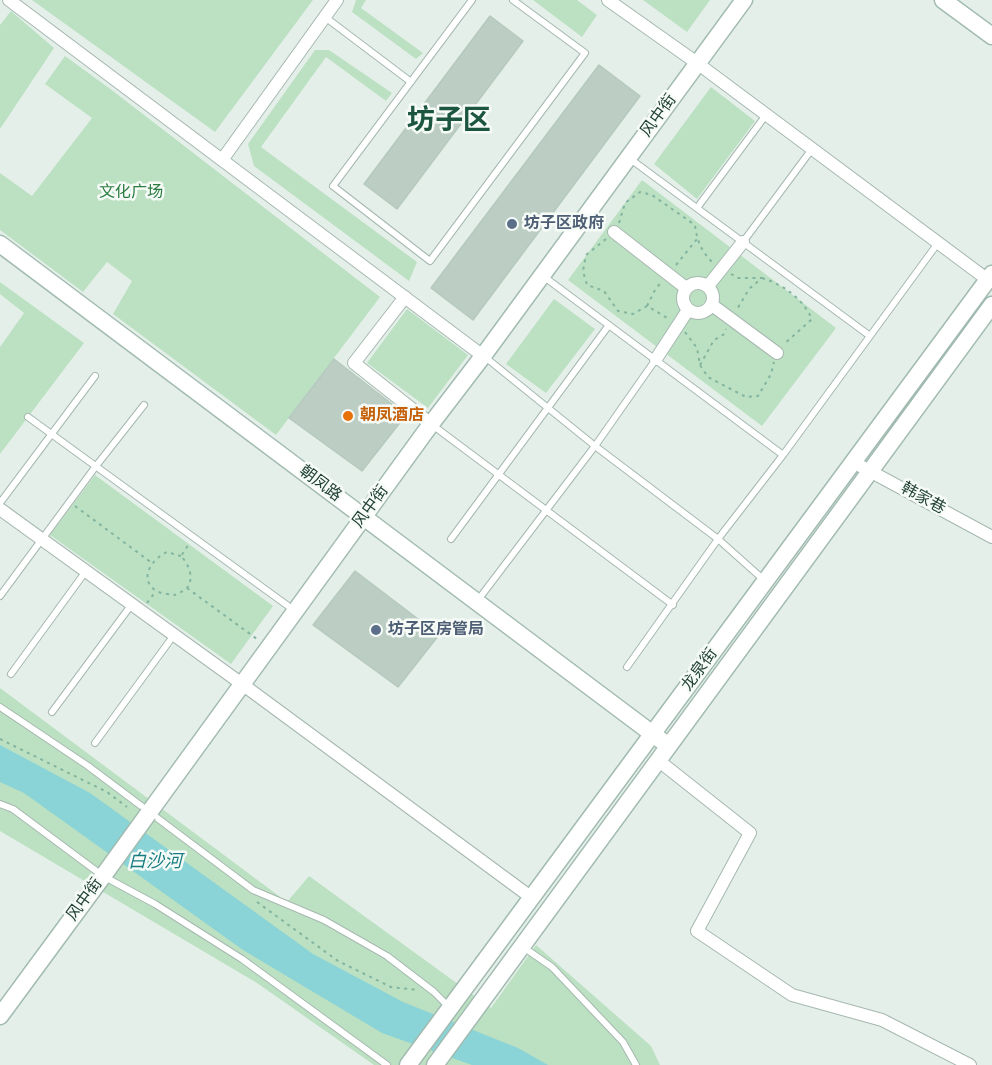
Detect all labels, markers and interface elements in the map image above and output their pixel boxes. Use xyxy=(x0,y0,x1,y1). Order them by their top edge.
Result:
street label: 风中街 xyxy=(637,91,681,141)
district label: 坊子区 xyxy=(407,105,491,139)
park label: 文化广场 xyxy=(99,183,163,203)
place label: 坊子区政府 xyxy=(524,214,604,234)
marker: 坊子区政府 xyxy=(505,217,519,231)
place label: 朝凤酒店 xyxy=(360,406,424,426)
marker: 朝凤酒店 xyxy=(341,409,355,423)
street label: 朝凤路 xyxy=(295,462,345,506)
street label: 韩家巷 xyxy=(897,479,949,519)
street label: 风中街 xyxy=(349,482,393,532)
place label: 坊子区房管局 xyxy=(388,620,484,640)
marker: 坊子区房管局 xyxy=(369,623,383,637)
street label: 龙泉街 xyxy=(678,645,722,695)
water label: 白沙河 xyxy=(128,852,182,874)
street label: 风中街 xyxy=(63,875,107,925)

